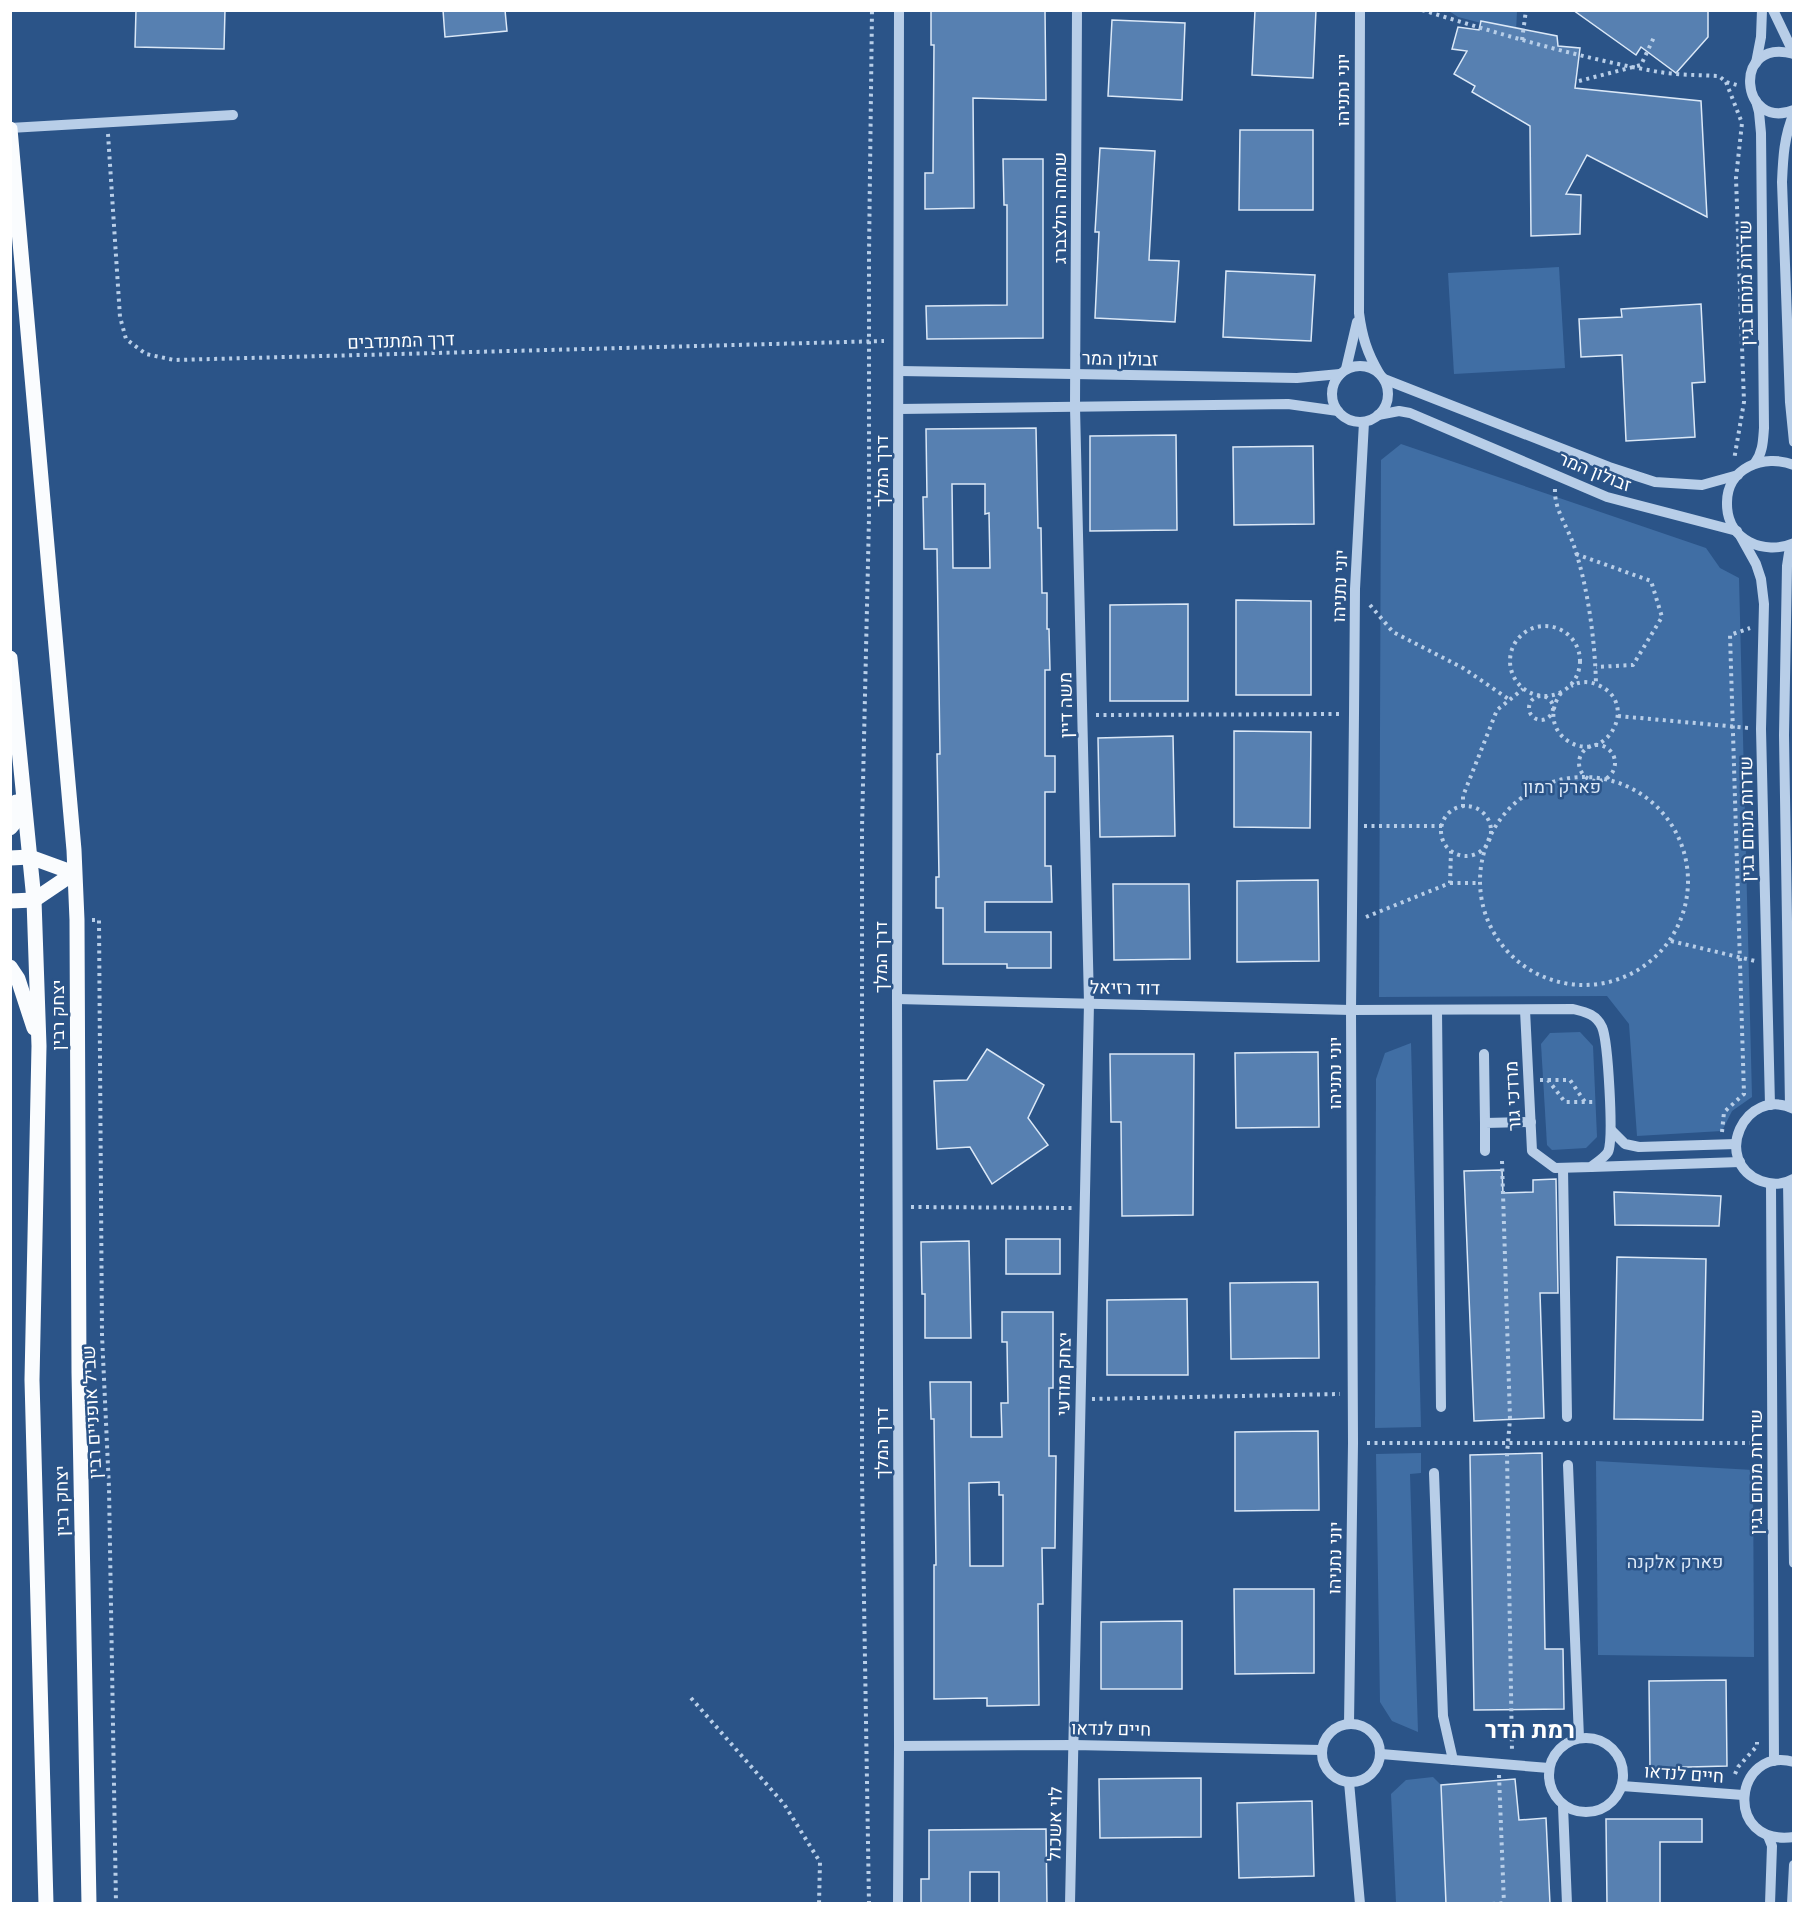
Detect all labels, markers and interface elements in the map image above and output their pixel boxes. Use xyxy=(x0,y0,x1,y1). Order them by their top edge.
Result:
street label: יוני נתניהו xyxy=(1331,54,1355,126)
street label: שמחה הולצברג xyxy=(1048,152,1072,264)
street label: שדרות מנחם בגין xyxy=(1733,220,1759,346)
street label: דרך המתנדבים xyxy=(347,327,455,355)
street label: זבולון המר xyxy=(1082,346,1158,372)
street label: דרך המלך xyxy=(870,435,894,507)
street label: זבולון המר xyxy=(1555,447,1635,497)
street label: יוני נתניהו xyxy=(1327,549,1353,623)
street label: משה דיין xyxy=(1053,672,1079,738)
street label: שדרות מנחם בגין xyxy=(1734,756,1760,882)
park label: פארק רמון xyxy=(1523,775,1601,799)
street label: דרך המלך xyxy=(869,921,893,993)
street label: דוד רזיאל xyxy=(1090,975,1160,1001)
street label: יצחק רבין xyxy=(46,980,70,1050)
street label: יוני נתניהו xyxy=(1323,1037,1347,1109)
street label: מרדכי גור xyxy=(1499,1060,1527,1132)
street label: יצחק מודעי xyxy=(1051,1332,1077,1416)
street label: שביל אופניים רבין xyxy=(77,1345,107,1479)
street label: דרך המלך xyxy=(870,1407,894,1479)
street label: שדרות מנחם בגין xyxy=(1744,1409,1768,1535)
street label: יצחק רבין xyxy=(49,1465,75,1537)
street label: יוני נתניהו xyxy=(1322,1521,1348,1595)
park label: פארק אלקנה xyxy=(1627,1550,1723,1574)
district label: רמת הדר xyxy=(1485,1714,1575,1746)
street label: חיים לנדאו xyxy=(1071,1716,1151,1742)
street label: חיים לנדאו xyxy=(1643,1759,1725,1789)
street label: לוי אשכול xyxy=(1042,1786,1068,1862)

